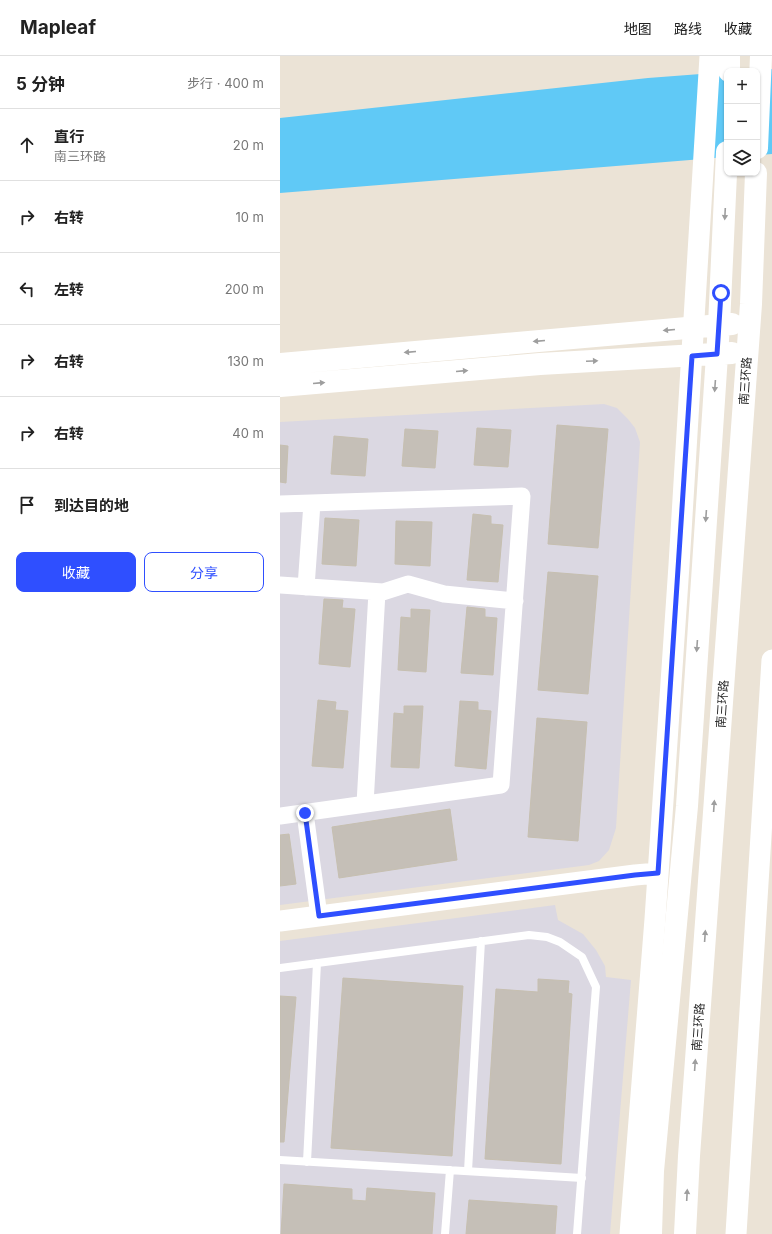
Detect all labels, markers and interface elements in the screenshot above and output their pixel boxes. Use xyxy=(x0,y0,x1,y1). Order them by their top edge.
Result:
text: Mapleaf xyxy=(20,16,96,39)
text: 地图 xyxy=(624,20,652,37)
text: 路线 xyxy=(674,20,702,37)
text: 收藏 xyxy=(724,20,752,37)
map controls xyxy=(724,68,760,176)
button: + xyxy=(724,68,760,104)
text: 5 分钟 xyxy=(16,74,65,94)
text: 步行 · 400 m xyxy=(187,75,264,91)
button: − xyxy=(724,104,760,140)
text: 直行 xyxy=(54,127,84,146)
icon: ahead xyxy=(16,134,38,156)
text: 20 m xyxy=(233,137,264,153)
button: layers xyxy=(724,140,760,176)
text: 南三环路 xyxy=(54,148,106,164)
icon: right xyxy=(16,206,38,228)
text: 右转 xyxy=(54,208,84,227)
one-way arrow xyxy=(721,208,728,220)
text: 10 m xyxy=(235,209,264,225)
icon: left xyxy=(16,278,38,300)
text: 左转 xyxy=(54,280,84,299)
text: 200 m xyxy=(225,281,264,297)
route start xyxy=(712,284,730,302)
one-way arrow xyxy=(663,326,675,333)
one-way arrow xyxy=(533,338,545,344)
one-way arrow xyxy=(404,349,416,356)
icon: right xyxy=(16,350,38,372)
text: 右转 xyxy=(54,352,84,371)
text: 130 m xyxy=(227,353,264,369)
street label: 南三环路 xyxy=(736,357,754,405)
one-way arrow xyxy=(586,358,598,365)
one-way arrow xyxy=(456,367,468,374)
one-way arrow xyxy=(313,379,325,386)
one-way arrow xyxy=(711,380,718,392)
icon: right xyxy=(16,422,38,444)
text: 右转 xyxy=(54,424,84,443)
text: 40 m xyxy=(232,425,264,441)
icon: arrive xyxy=(16,494,38,516)
text: 到达目的地 xyxy=(54,496,129,515)
one-way arrow xyxy=(703,510,710,522)
button: 收藏 xyxy=(16,552,136,592)
button: 分享 xyxy=(144,552,264,592)
one-way arrow xyxy=(694,640,701,652)
street label: 南三环路 xyxy=(713,680,731,728)
one-way arrow xyxy=(711,800,718,812)
route end xyxy=(296,804,314,822)
one-way arrow xyxy=(701,930,708,942)
street label: 南三环路 xyxy=(689,1003,707,1051)
one-way arrow xyxy=(692,1059,699,1071)
one-way arrow xyxy=(684,1188,690,1201)

